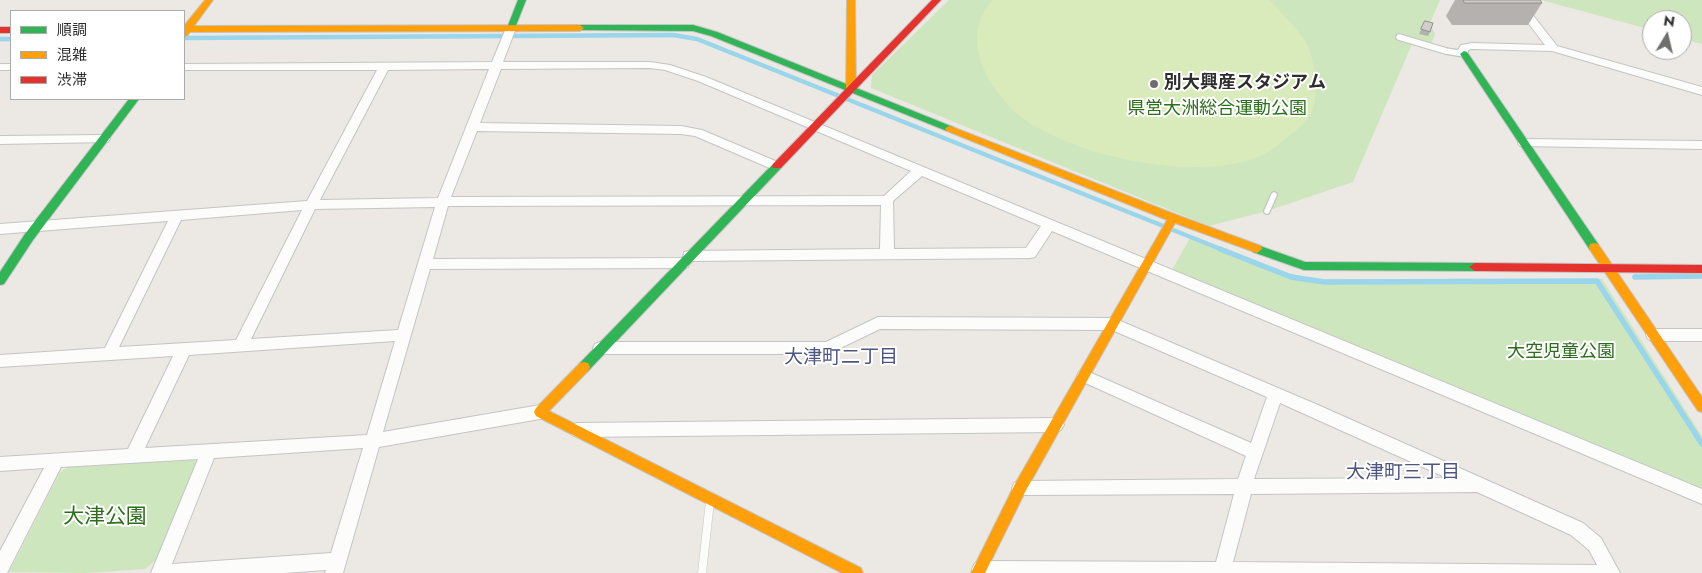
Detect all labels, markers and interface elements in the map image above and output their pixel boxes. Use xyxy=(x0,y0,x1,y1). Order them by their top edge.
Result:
legend xyxy=(10,10,185,100)
north arrow xyxy=(1642,10,1692,60)
text: N xyxy=(1662,10,1676,32)
text: 順調 xyxy=(57,19,87,41)
text: 混雑 xyxy=(57,44,87,66)
text: 渋滞 xyxy=(57,69,87,91)
place label: 別大興産スタジアム xyxy=(1164,73,1326,95)
marker: 別大興産スタジアム xyxy=(1148,78,1160,90)
park label: 県営大洲総合運動公園 xyxy=(1127,99,1307,121)
park label: 大空児童公園 xyxy=(1507,342,1615,364)
district label: 大津町二丁目 xyxy=(784,347,898,369)
district label: 大津町三丁目 xyxy=(1346,462,1460,484)
park label: 大津公園 xyxy=(63,505,147,531)

